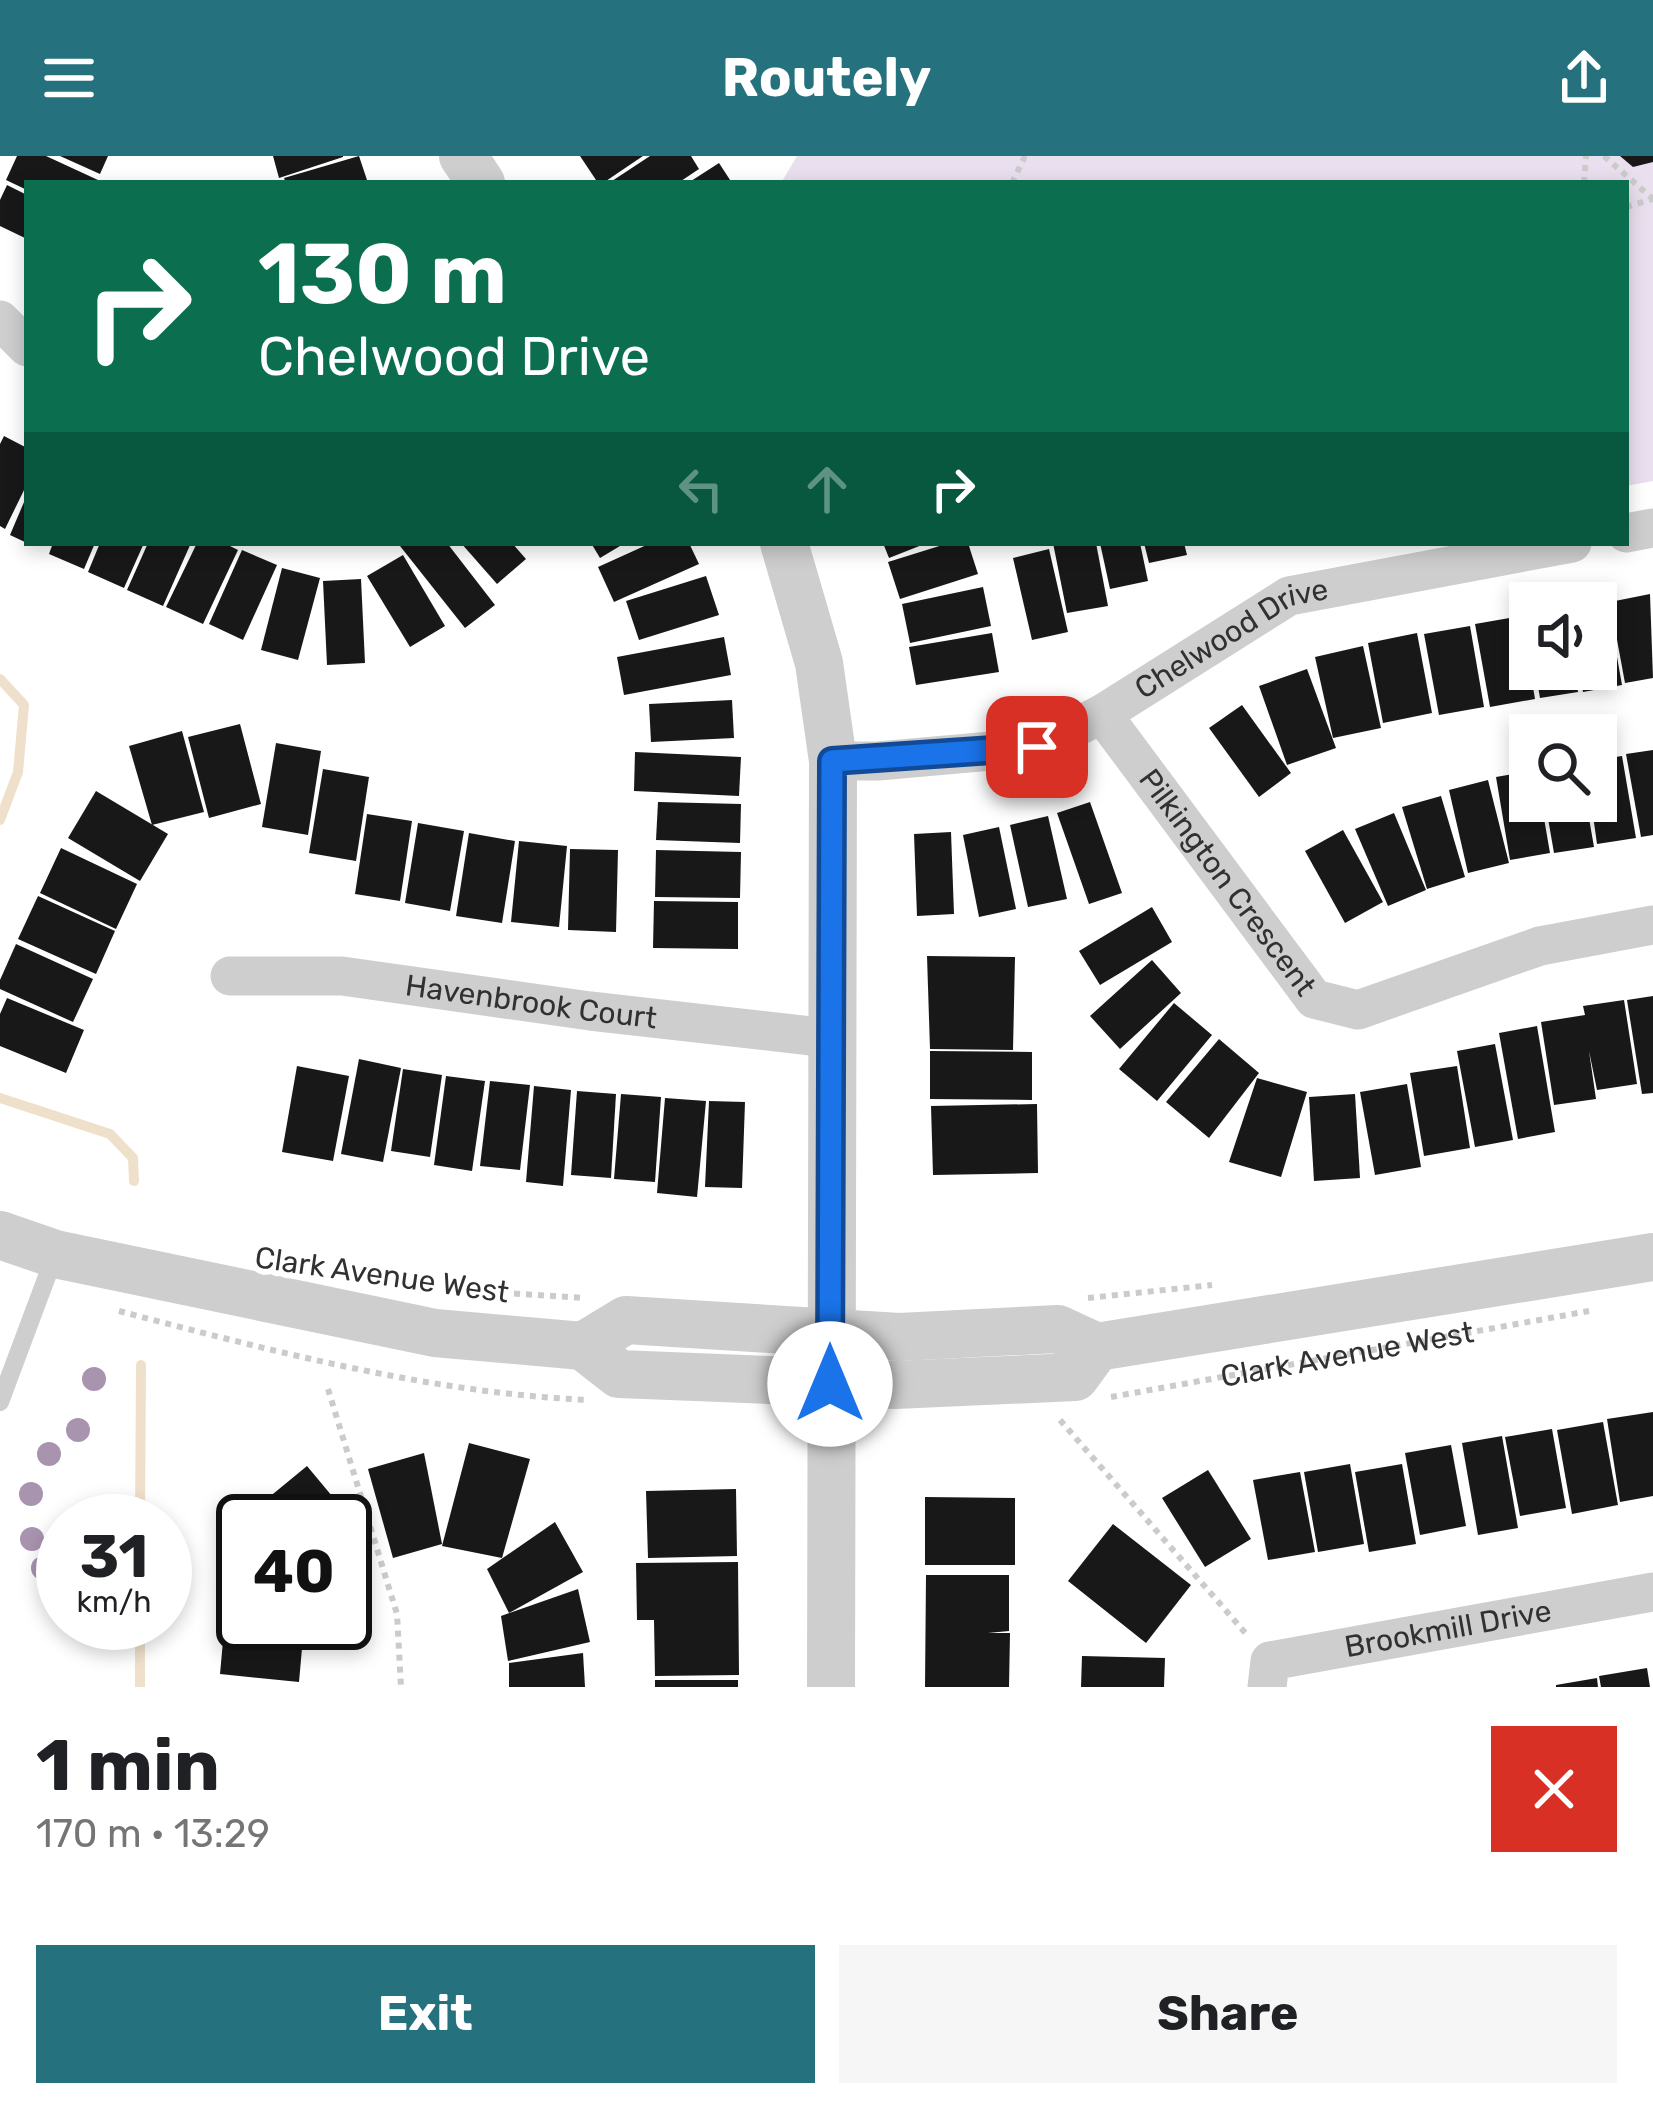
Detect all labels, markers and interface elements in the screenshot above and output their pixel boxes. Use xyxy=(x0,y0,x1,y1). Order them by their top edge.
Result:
icon: menu xyxy=(36,45,102,111)
icon: share xyxy=(1551,45,1617,111)
text: Routely xyxy=(722,46,931,110)
text: 130 m xyxy=(258,224,507,324)
icon: right xyxy=(60,228,216,384)
text: Chelwood Drive xyxy=(258,325,650,389)
icon: left xyxy=(668,456,734,522)
icon: ahead xyxy=(794,456,860,522)
icon: right xyxy=(920,456,986,522)
street label: Chelwood Drive xyxy=(1128,571,1331,707)
map controls xyxy=(1509,582,1617,822)
button: sound xyxy=(1509,582,1617,690)
pin xyxy=(986,696,1088,798)
icon: arrive xyxy=(1004,714,1070,780)
button: search xyxy=(1509,714,1617,822)
street label: Pilkington Crescent xyxy=(1131,762,1324,1003)
street label: Havenbrook Court xyxy=(403,967,659,1036)
street label: Clark Avenue West xyxy=(253,1239,512,1311)
street label: Clark Avenue West xyxy=(1218,1314,1477,1395)
position arrow xyxy=(767,1321,893,1447)
speed limit sign: 40 xyxy=(216,1494,372,1650)
text: 31 xyxy=(80,1521,148,1592)
text: km/h xyxy=(77,1584,151,1620)
street label: Brookmill Drive xyxy=(1342,1593,1554,1665)
text: 1 min xyxy=(36,1723,220,1808)
button: close xyxy=(1491,1726,1617,1852)
text: 170 m · 13:29 xyxy=(36,1811,270,1857)
button: Exit xyxy=(36,1945,815,2083)
button: Share xyxy=(839,1945,1617,2083)

